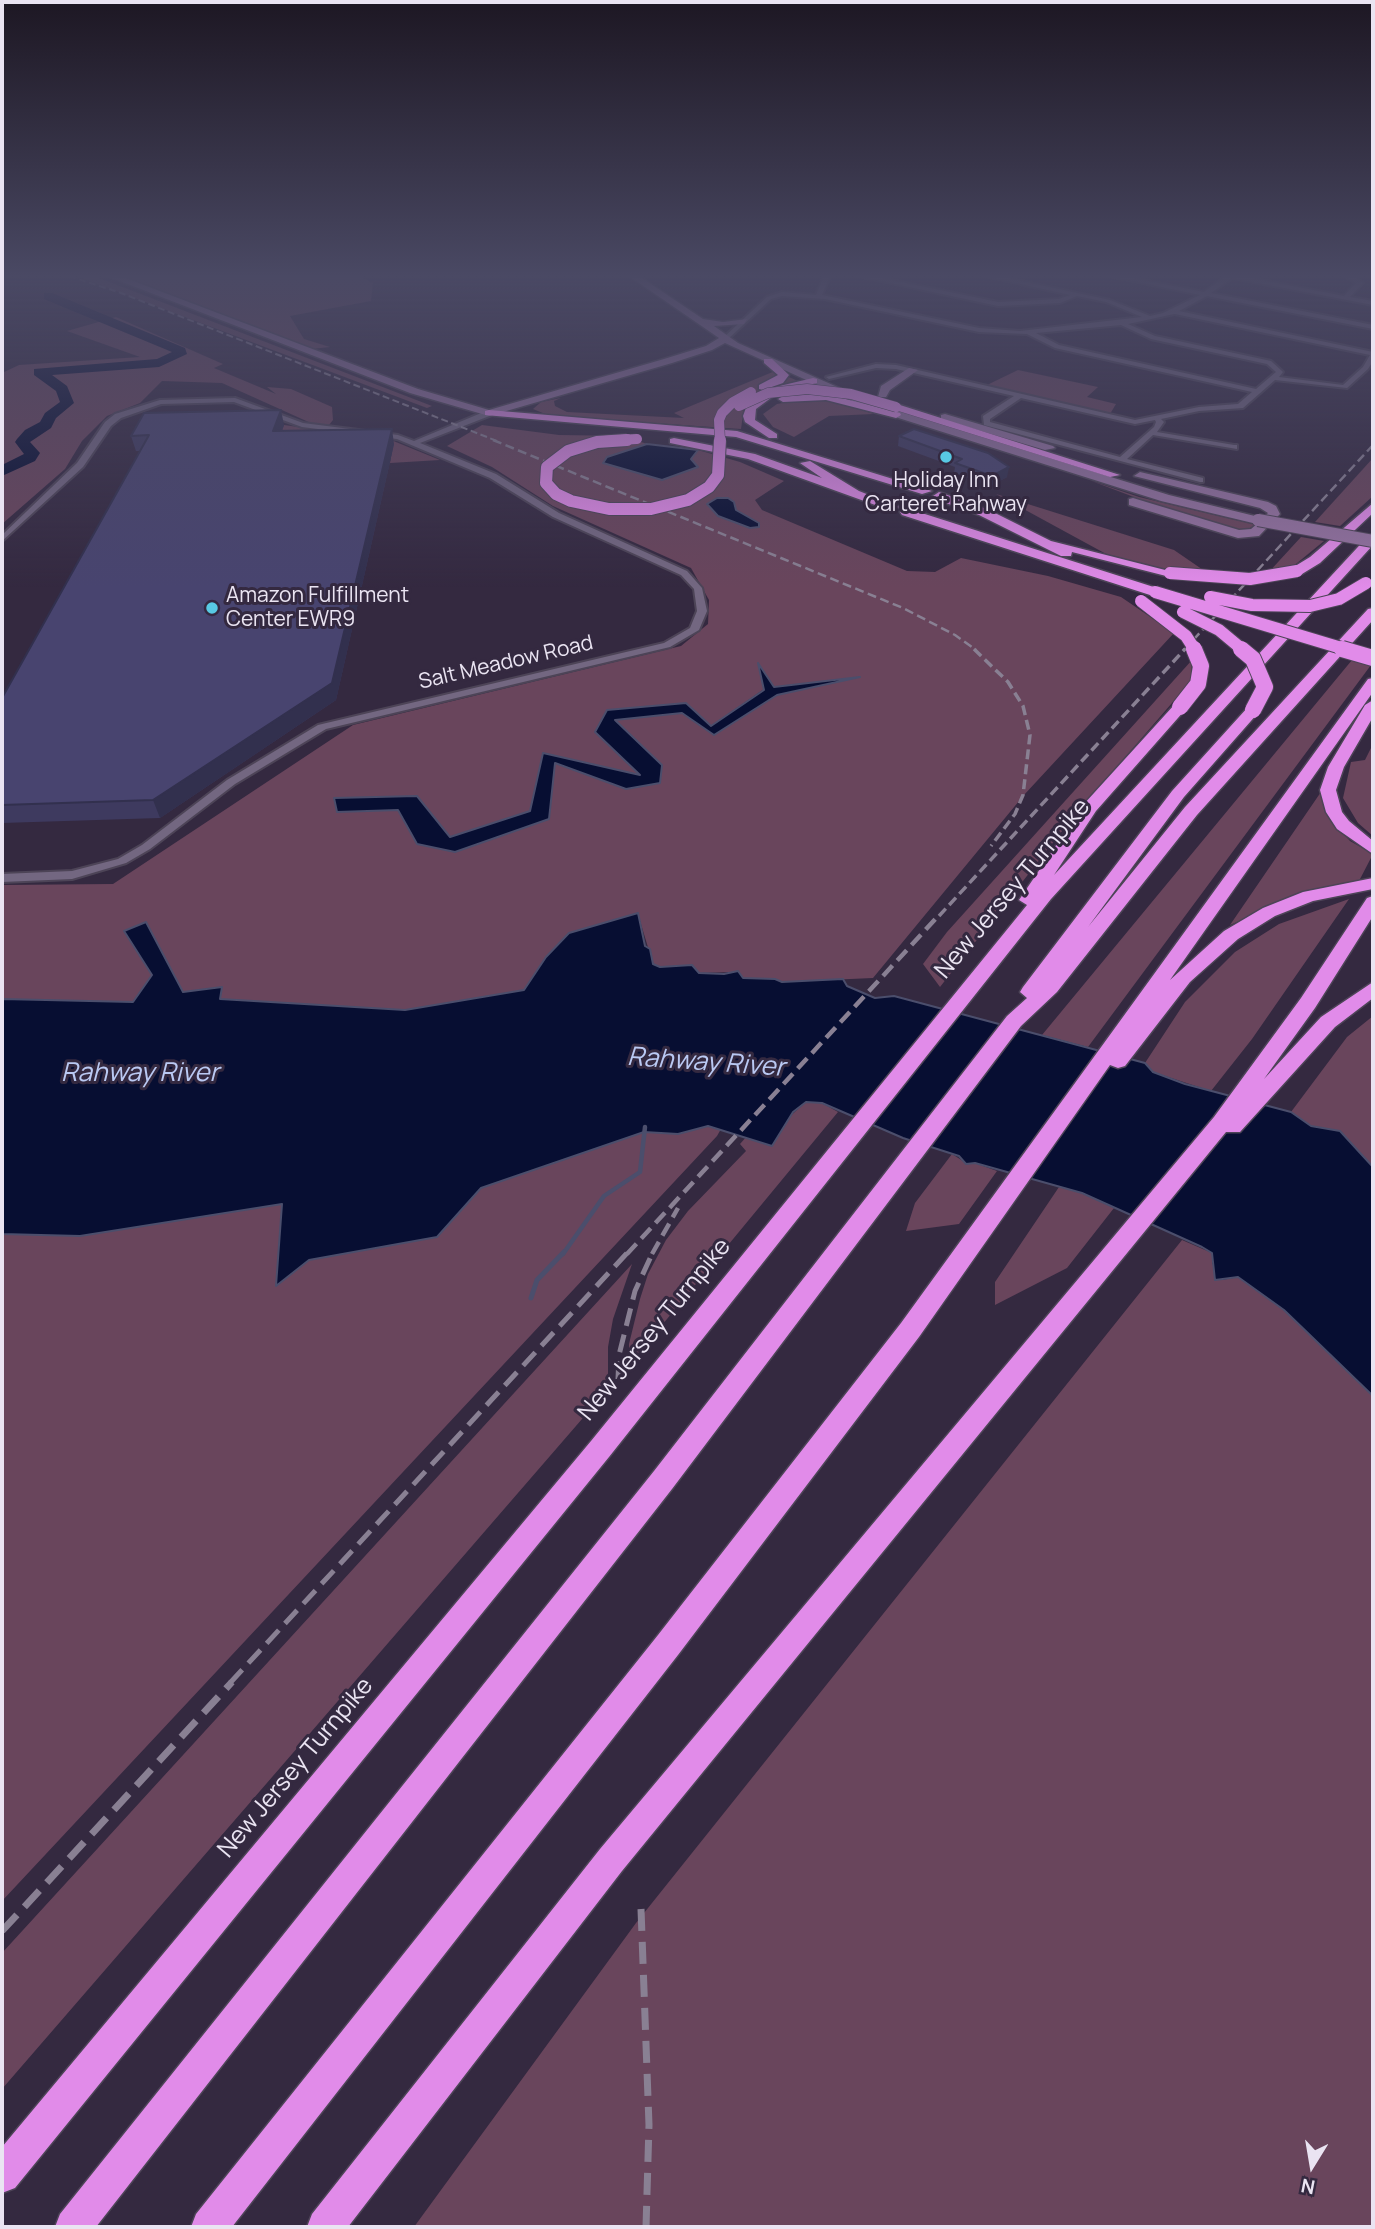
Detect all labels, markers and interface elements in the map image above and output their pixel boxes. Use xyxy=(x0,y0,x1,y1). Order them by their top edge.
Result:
marker: Holiday Inn Carteret Rahway xyxy=(938,449,954,465)
place label: Holiday Inn Carteret Rahway xyxy=(865,468,1027,518)
place label: Amazon Fulfillment Center EWR9 xyxy=(226,583,409,633)
marker: Amazon Fulfillment Center EWR9 xyxy=(204,600,220,616)
street label: Salt Meadow Road xyxy=(416,631,596,695)
street label: New Jersey Turnpike xyxy=(929,793,1097,985)
water label: Rahway River xyxy=(626,1042,786,1084)
water label: Rahway River xyxy=(61,1058,219,1090)
street label: New Jersey Turnpike xyxy=(573,1233,737,1427)
street label: New Jersey Turnpike xyxy=(212,1672,380,1864)
north arrow xyxy=(1277,2131,1347,2201)
text: N xyxy=(1299,2173,1317,2201)

